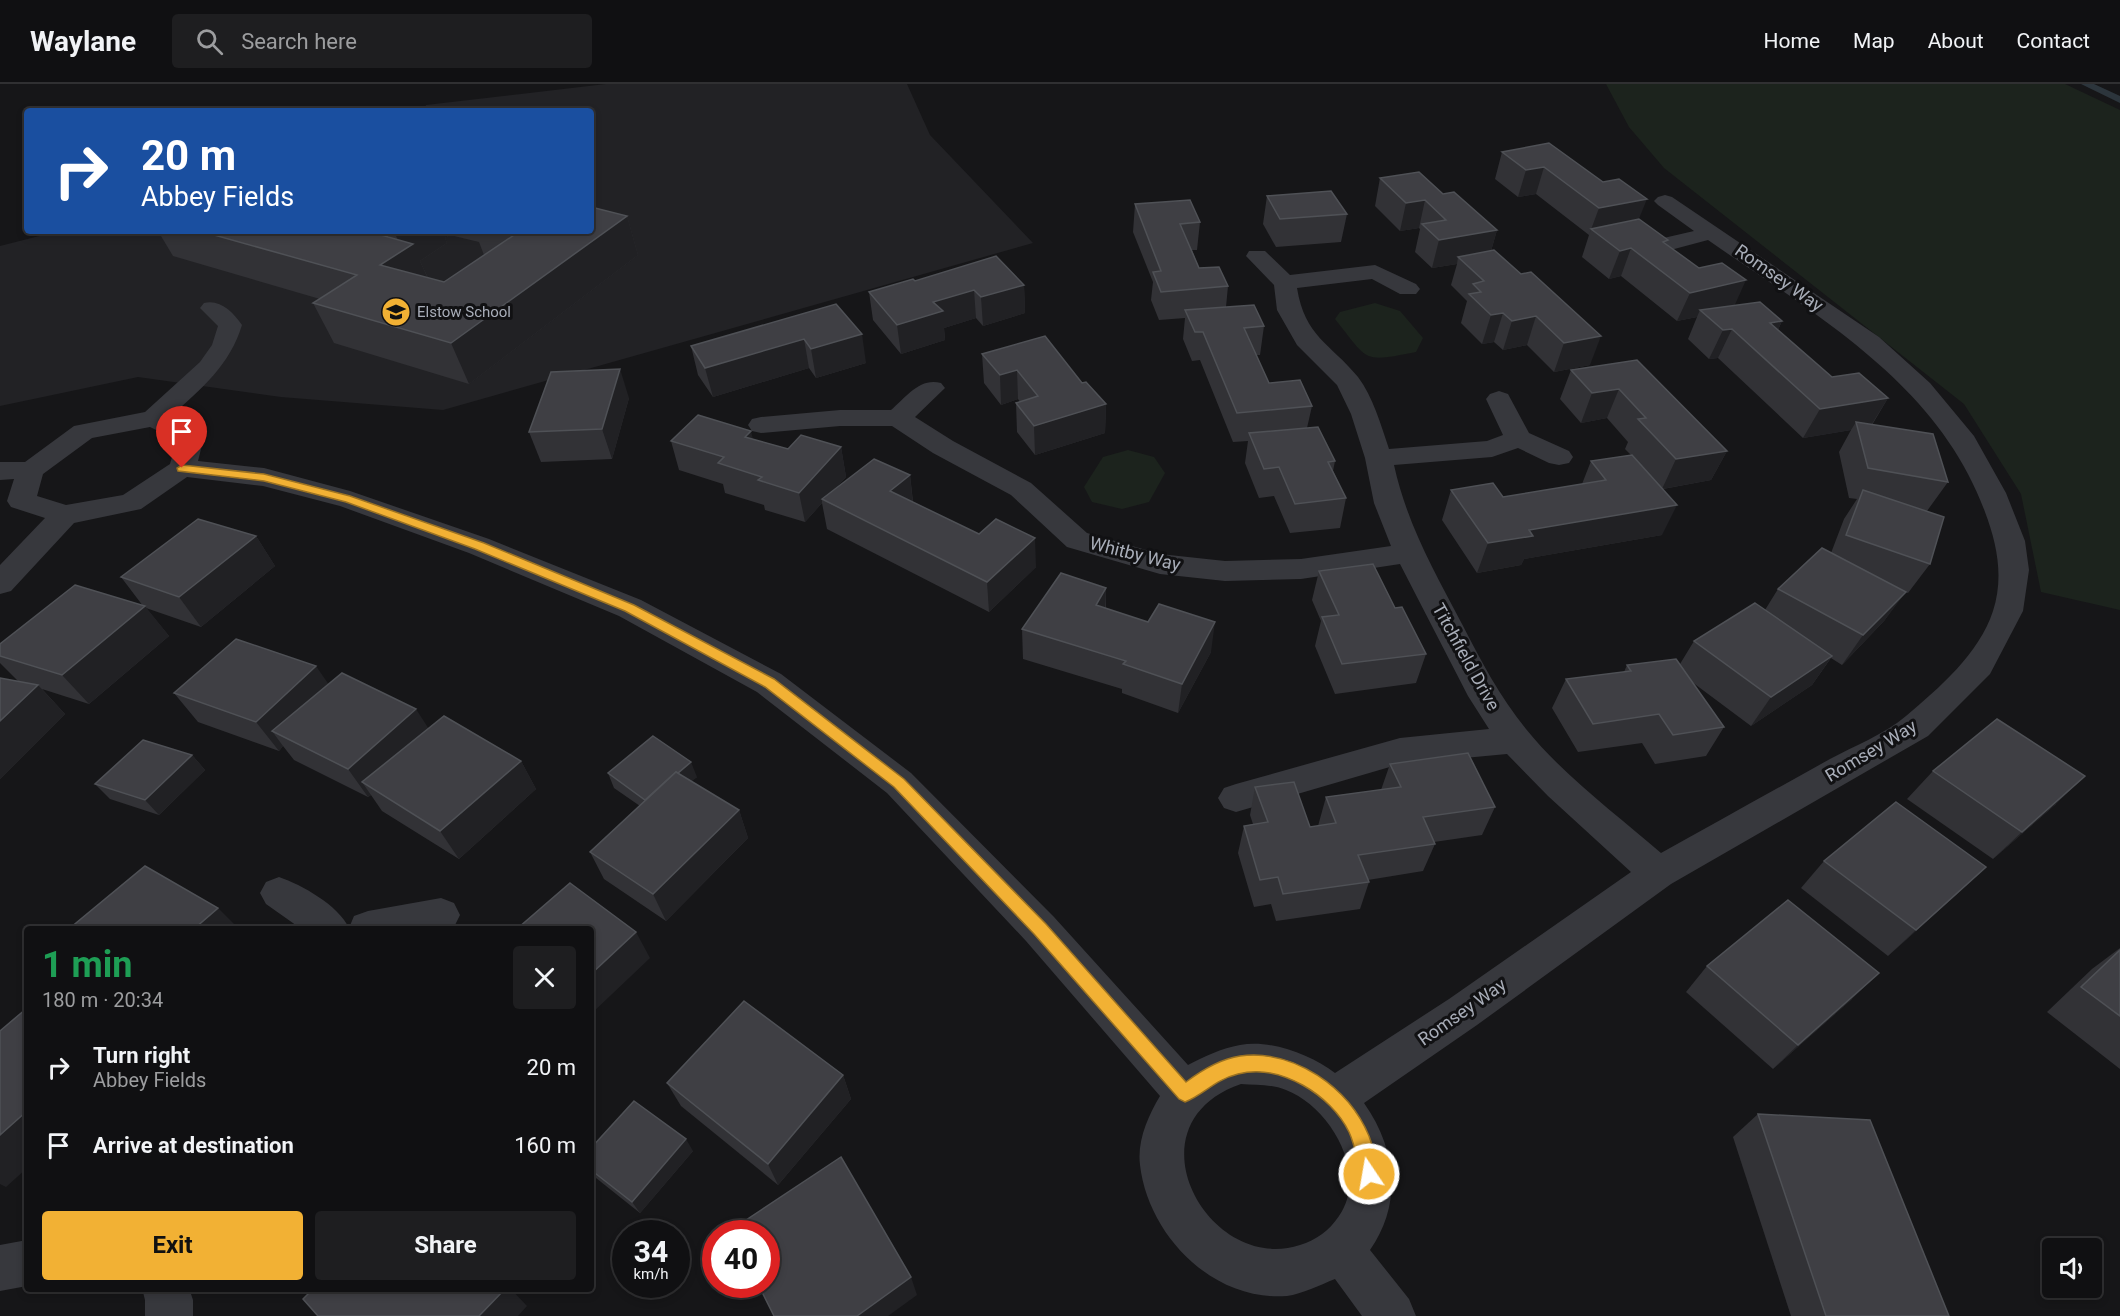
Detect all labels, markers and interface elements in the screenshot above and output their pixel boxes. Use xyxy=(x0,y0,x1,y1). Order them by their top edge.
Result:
search box xyxy=(172,14,592,68)
text: Waylane xyxy=(30,25,136,58)
icon: search xyxy=(193,25,226,58)
text: Search here xyxy=(241,29,357,54)
text: Home xyxy=(1764,29,1820,53)
text: Map xyxy=(1853,29,1895,53)
text: About xyxy=(1928,29,1984,53)
text: Contact xyxy=(2017,29,2090,53)
text: 20 m xyxy=(141,131,236,180)
icon: right xyxy=(42,132,120,210)
text: Abbey Fields xyxy=(141,181,294,213)
street label: Romsey Way xyxy=(1731,240,1828,316)
school or university icon: Elstow School xyxy=(380,296,412,328)
place label: Elstow School xyxy=(417,303,511,321)
pin xyxy=(156,406,207,468)
icon: arrive xyxy=(165,415,198,448)
street label: Whitby Way xyxy=(1087,532,1183,575)
street label: Titchfield Drive xyxy=(1428,599,1505,714)
street label: Romsey Way xyxy=(1821,715,1921,786)
text: 1 min xyxy=(42,944,133,986)
button: close xyxy=(513,946,576,1009)
street label: Romsey Way xyxy=(1414,973,1510,1050)
text: 180 m · 20:34 xyxy=(42,988,163,1012)
text: Turn right xyxy=(93,1043,190,1068)
icon: right xyxy=(42,1051,75,1084)
text: 20 m xyxy=(527,1055,576,1080)
text: Abbey Fields xyxy=(93,1068,206,1092)
icon: arrive xyxy=(42,1129,75,1162)
text: Arrive at destination xyxy=(93,1133,294,1158)
text: 160 m xyxy=(514,1133,576,1158)
position arrow xyxy=(1337,1142,1401,1206)
button: Exit xyxy=(42,1211,303,1280)
button: Share xyxy=(315,1211,576,1280)
speed limit sign: 40 xyxy=(702,1220,780,1298)
text: 34 xyxy=(634,1234,668,1269)
map controls xyxy=(2042,1238,2102,1298)
button: sound xyxy=(2042,1238,2102,1298)
text: km/h xyxy=(633,1265,669,1283)

